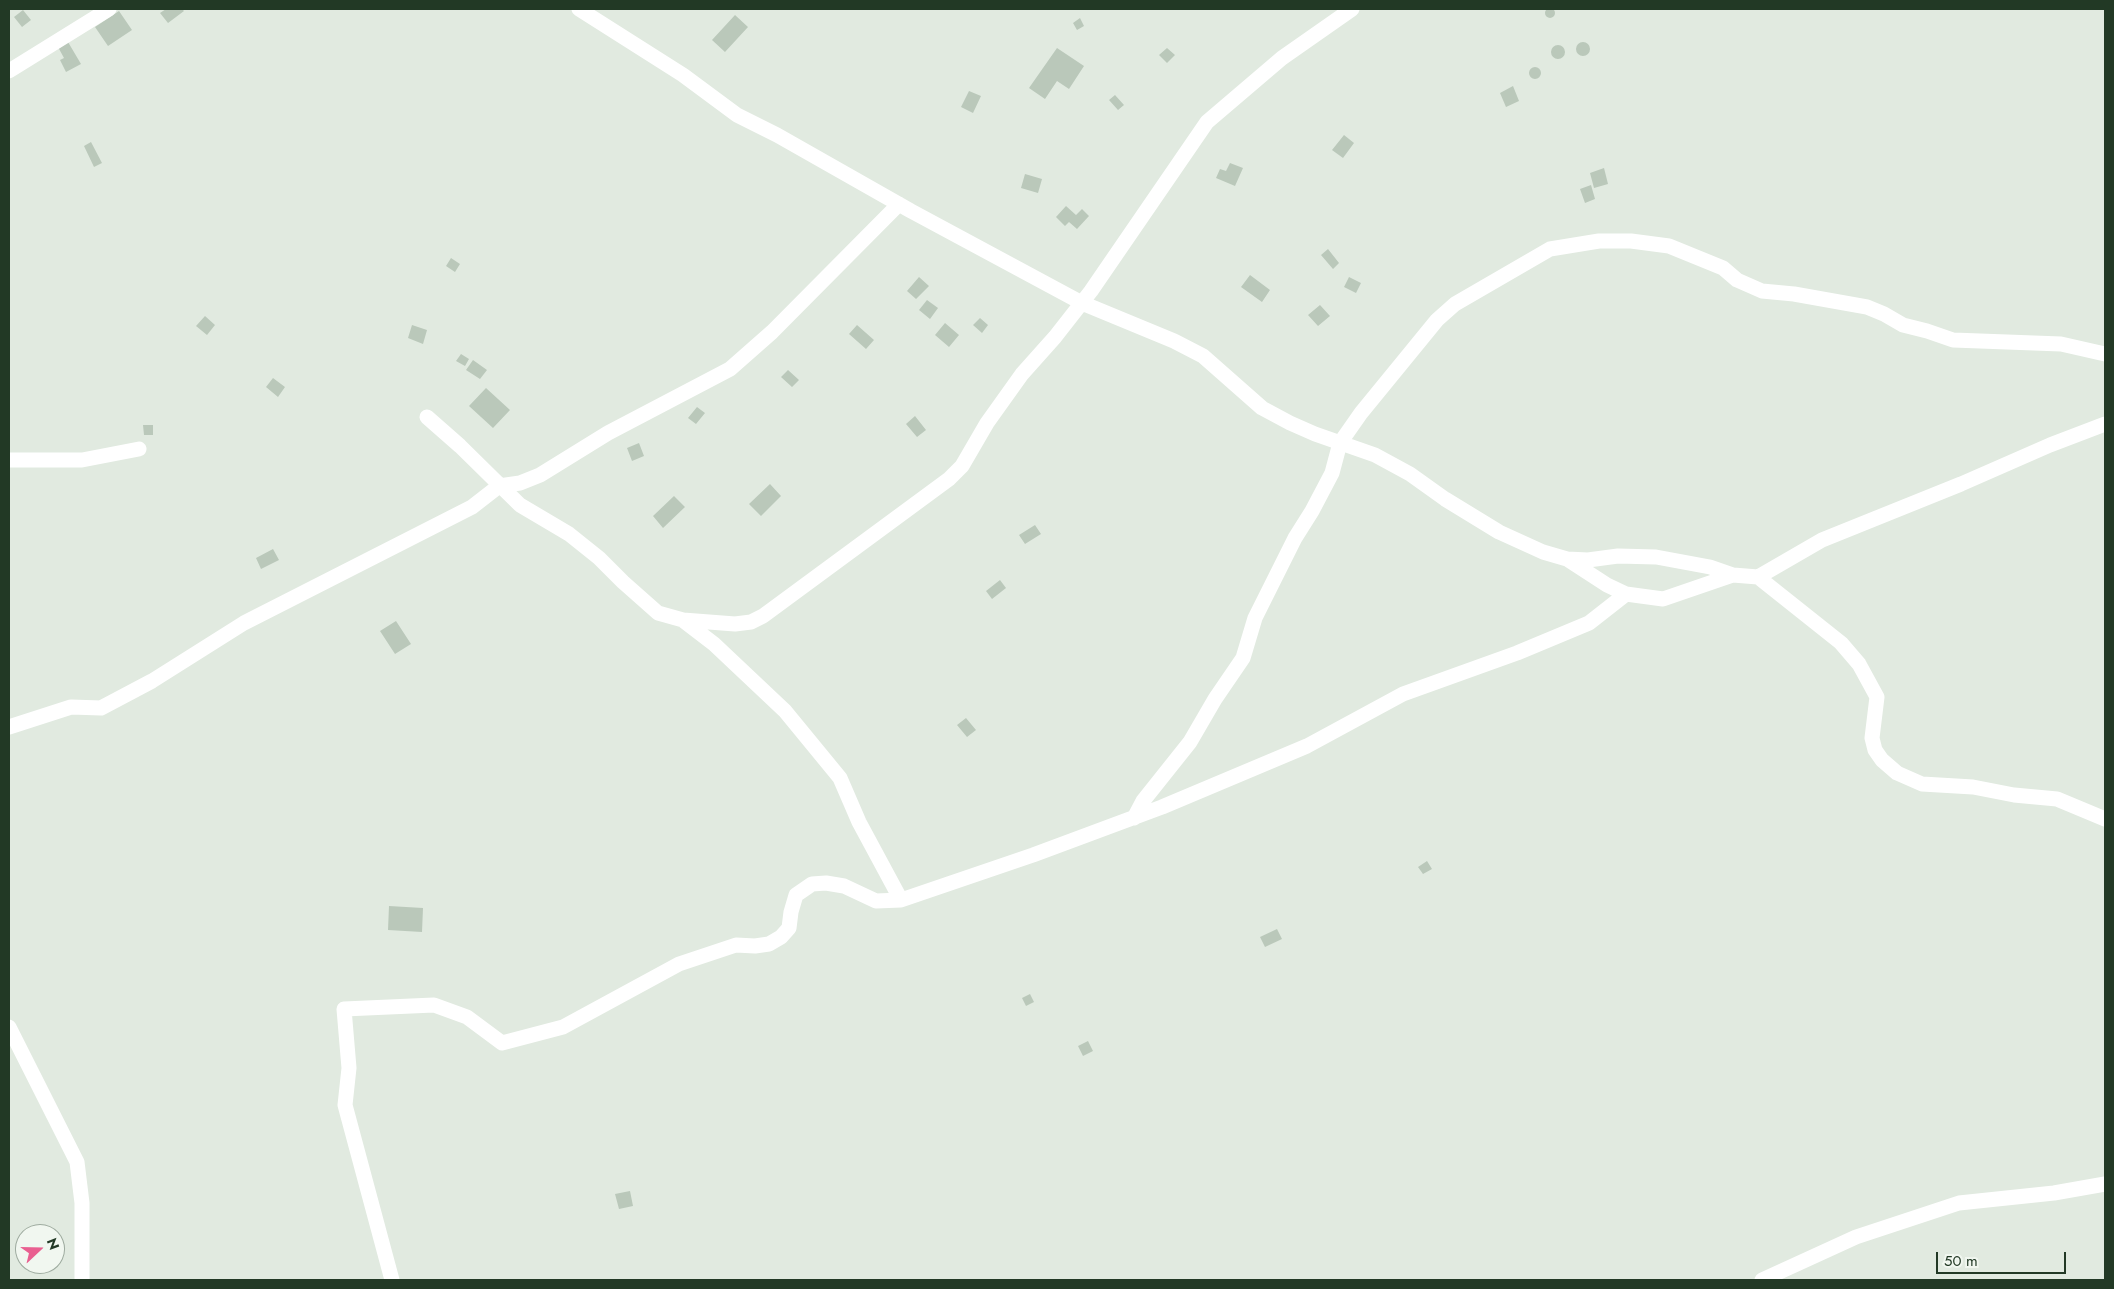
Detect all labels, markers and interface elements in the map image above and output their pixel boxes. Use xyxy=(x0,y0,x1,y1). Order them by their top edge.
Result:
north arrow xyxy=(15,1224,65,1274)
text: N xyxy=(42,1235,64,1253)
scale bar xyxy=(1939,1242,2069,1274)
text: 50 m xyxy=(1944,1250,1978,1272)

